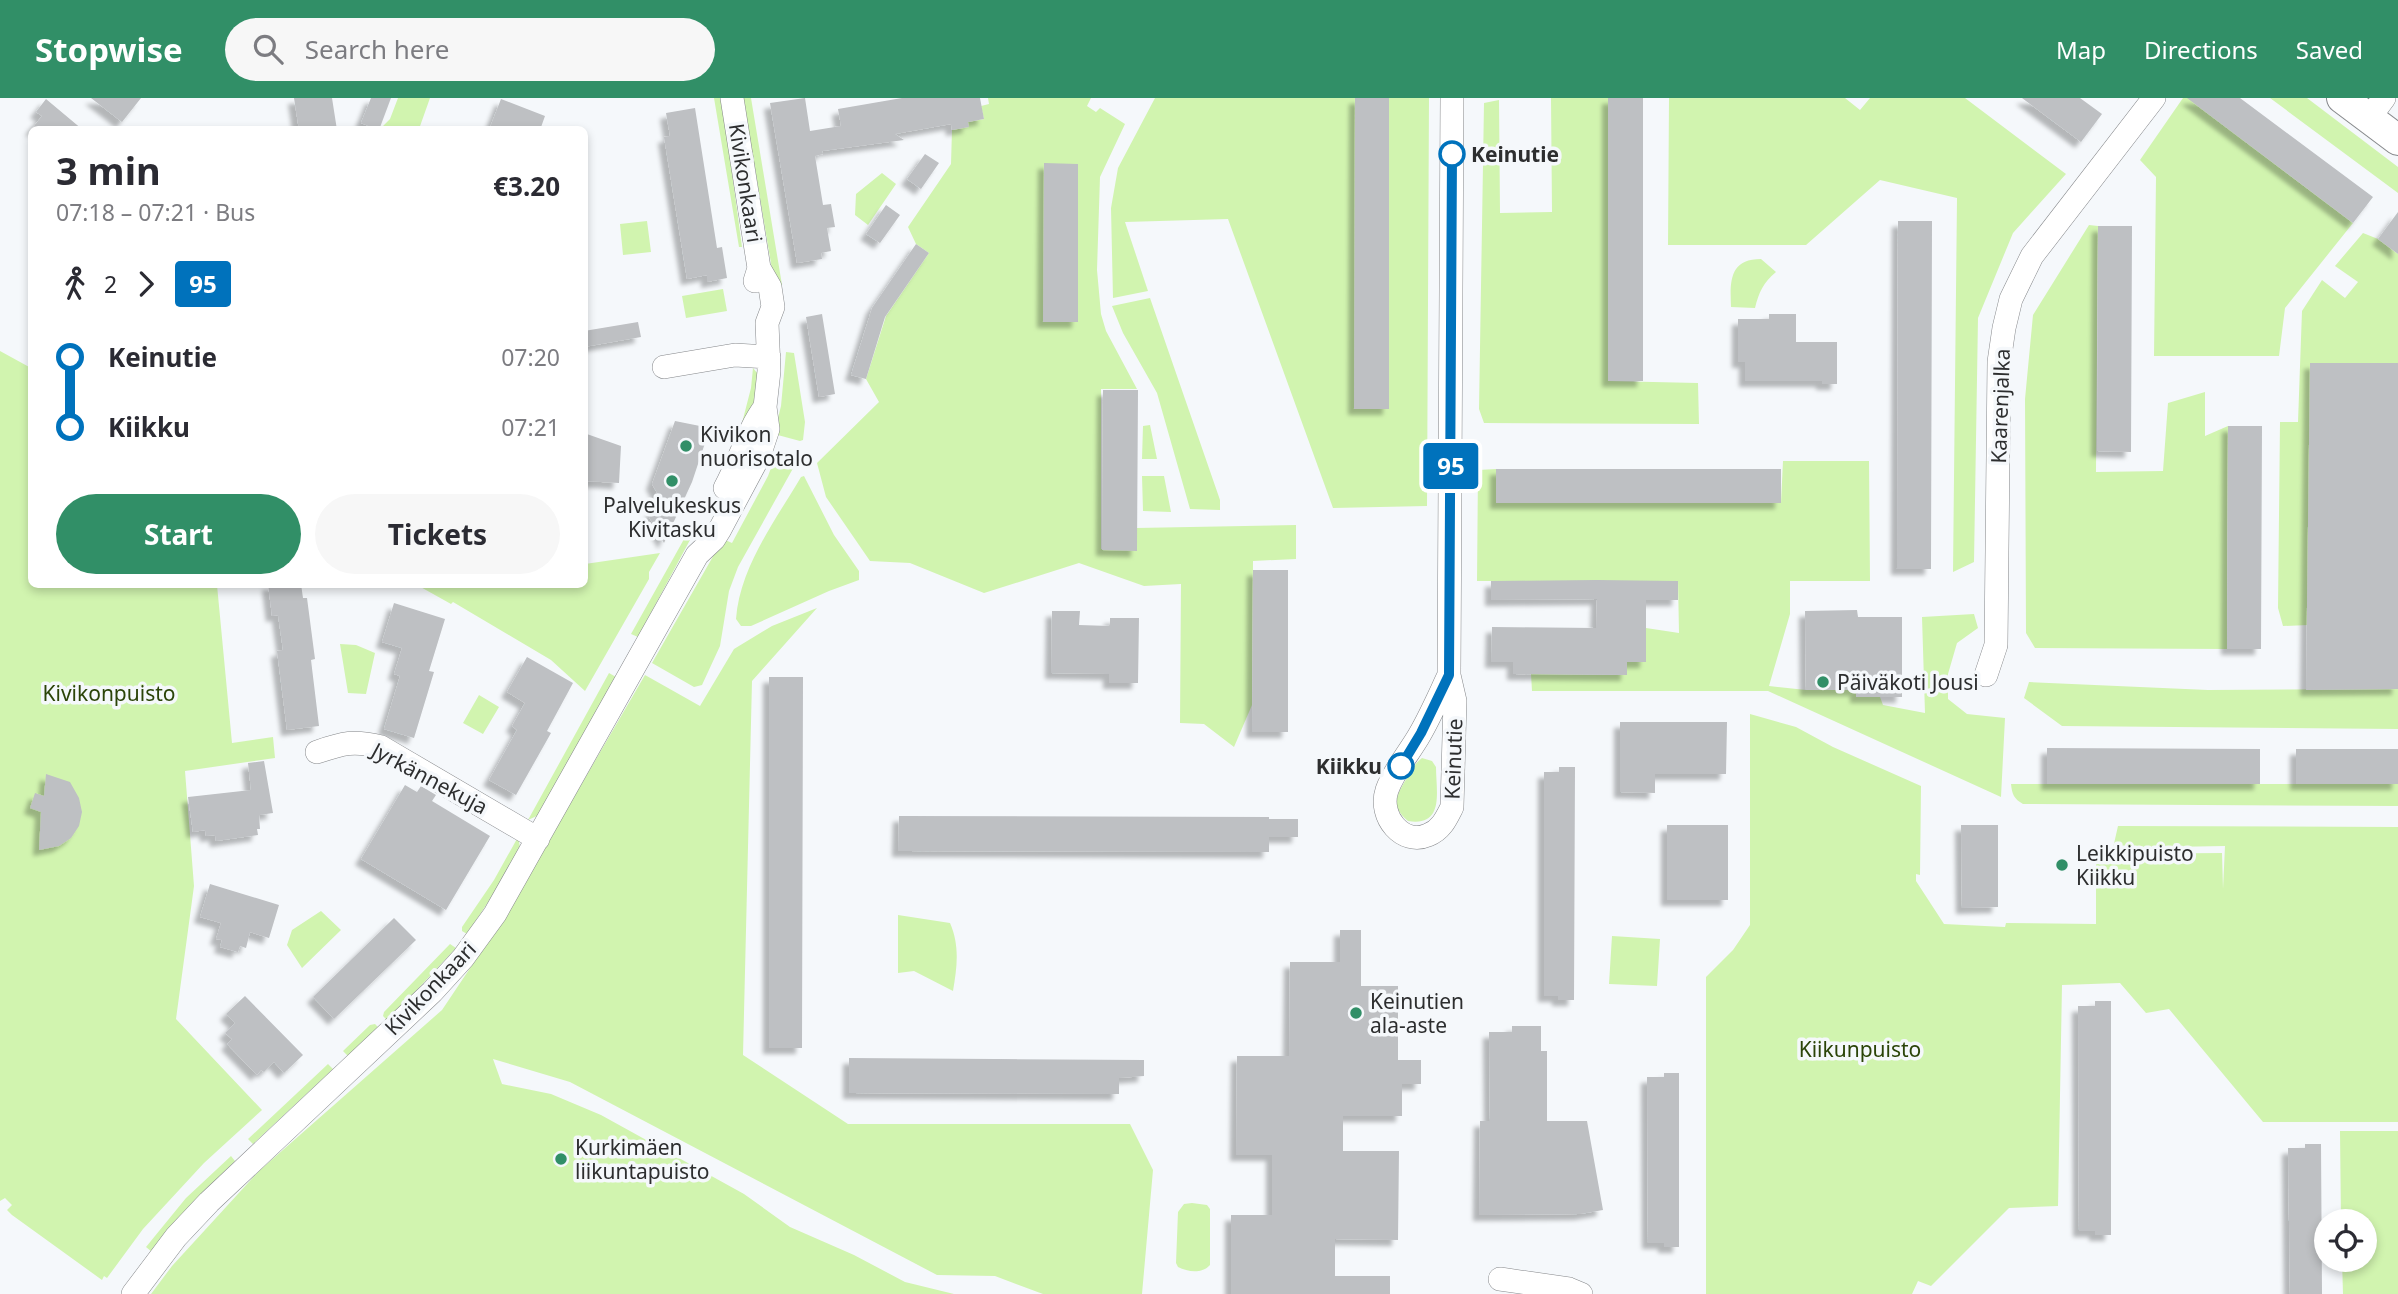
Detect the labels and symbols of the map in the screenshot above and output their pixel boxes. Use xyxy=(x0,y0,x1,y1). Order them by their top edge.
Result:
street label: Kivikonkaari xyxy=(723,121,769,245)
place label: Keinutie xyxy=(1471,140,1559,168)
marker: Keinutie xyxy=(1439,141,1465,167)
street label: Kaarenjalka xyxy=(1984,348,2016,464)
place label: Kivikon nuorisotalo xyxy=(700,420,813,472)
marker: Kivikon nuorisotalo xyxy=(678,438,694,454)
line badge: 95 xyxy=(1420,443,1482,489)
marker: Palvelukeskus Kivitasku xyxy=(664,473,680,489)
place label: Palvelukeskus Kivitasku xyxy=(603,491,741,543)
place label: Päiväkoti Jousi xyxy=(1837,668,1979,696)
marker: Päiväkoti Jousi xyxy=(1815,674,1831,690)
park label: Kivikonpuisto xyxy=(42,679,176,707)
street label: Keinutie xyxy=(1438,718,1468,800)
street label: Jyrkännekuja xyxy=(365,735,493,820)
place label: Kiikku xyxy=(1316,752,1382,780)
marker: Kiikku xyxy=(1388,753,1414,779)
place label: Leikkipuisto Kiikku xyxy=(2076,839,2194,891)
marker: Leikkipuisto Kiikku xyxy=(2054,857,2070,873)
street label: Kivikonkaari xyxy=(378,935,482,1041)
place label: Keinutien ala-aste xyxy=(1370,987,1464,1039)
marker: Keinutien ala-aste xyxy=(1348,1005,1364,1021)
park label: Kiikunpuisto xyxy=(1799,1035,1921,1063)
place label: Kurkimäen liikuntapuisto xyxy=(575,1133,709,1185)
marker: Kurkimäen liikuntapuisto xyxy=(553,1151,569,1167)

